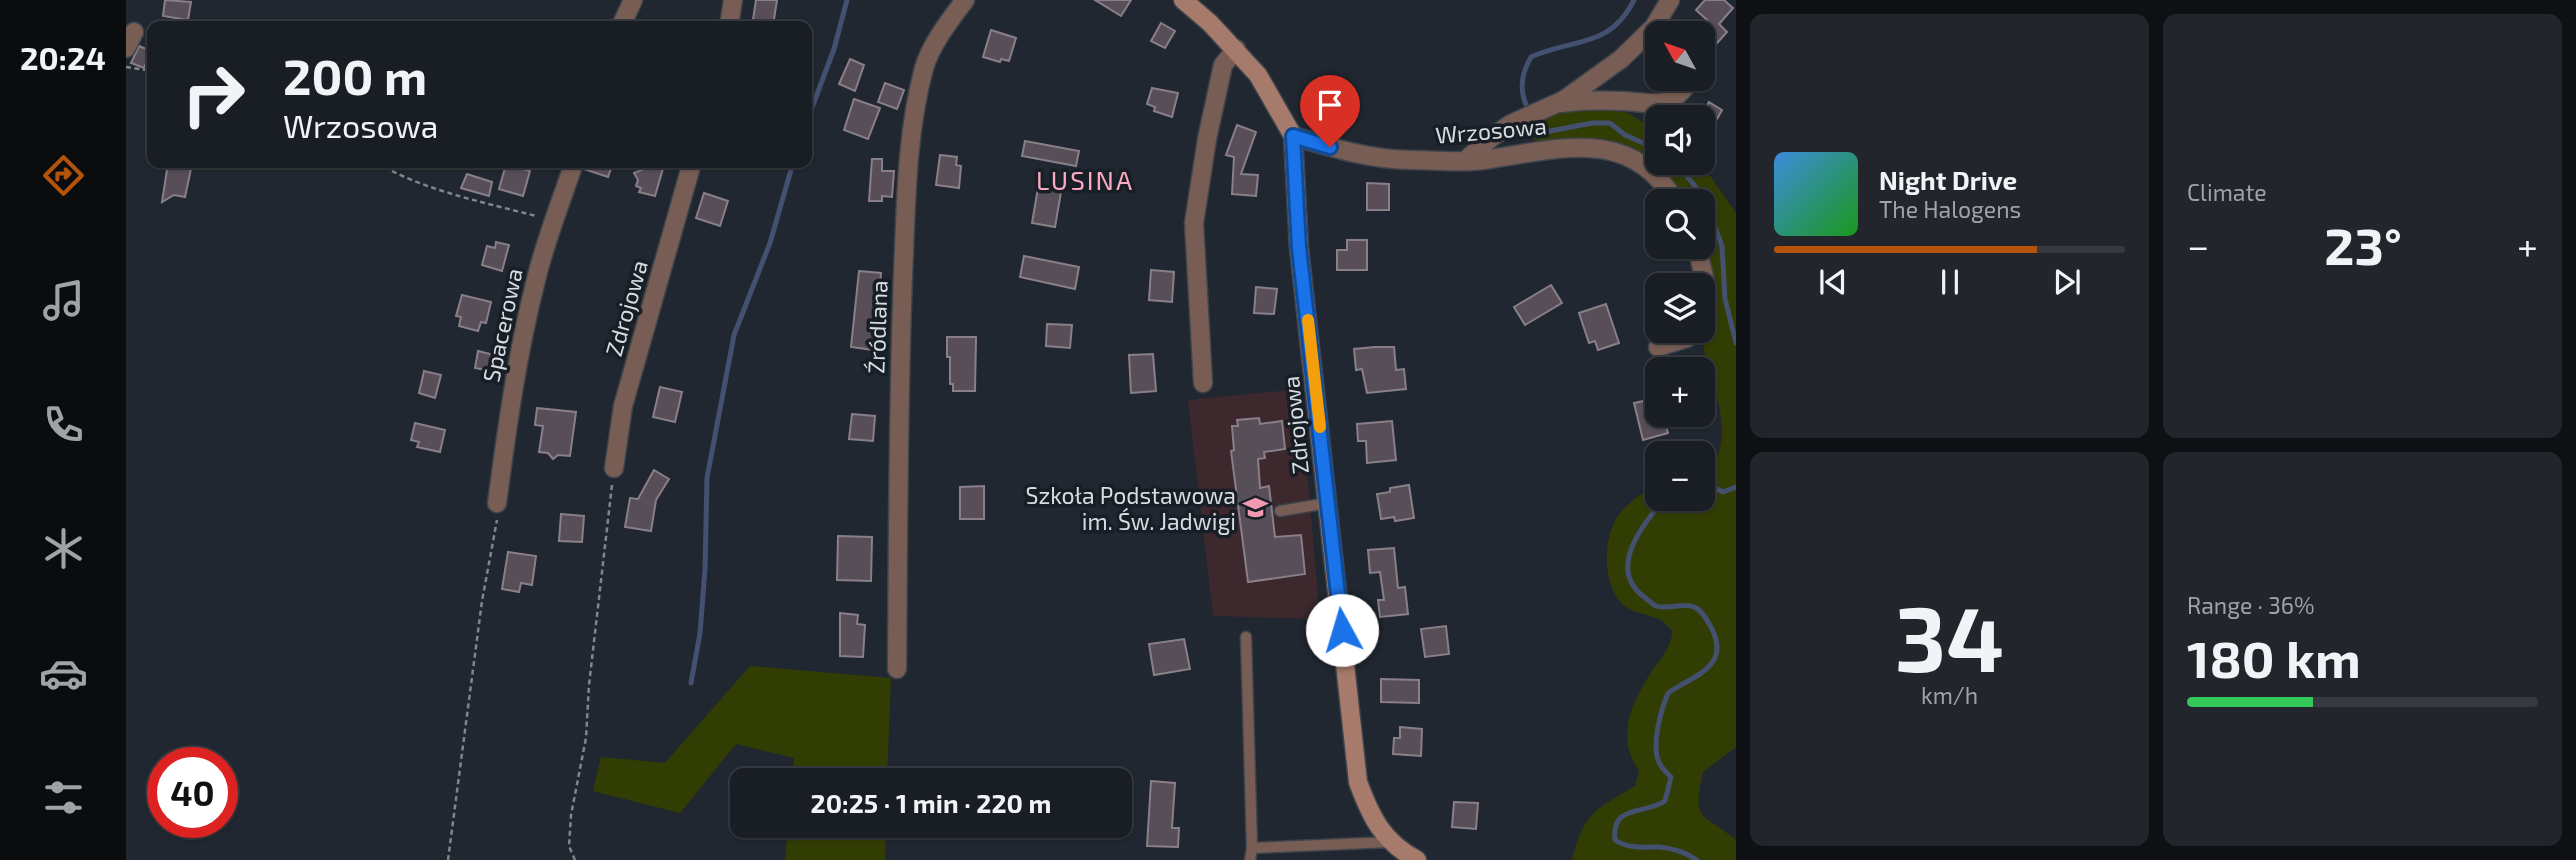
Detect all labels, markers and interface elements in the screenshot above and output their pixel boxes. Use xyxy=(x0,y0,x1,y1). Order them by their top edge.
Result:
north arrow xyxy=(1645,21,1715,91)
map controls xyxy=(1645,21,1715,511)
text: 20:24 xyxy=(20,38,106,76)
text: 200 m xyxy=(283,46,427,105)
icon: right xyxy=(168,49,259,140)
pin xyxy=(1300,75,1360,147)
icon: arrive xyxy=(1311,86,1349,124)
button: sound xyxy=(1645,105,1715,175)
text: Wrzosowa xyxy=(283,106,438,144)
street label: Wrzosowa xyxy=(1434,111,1548,149)
icon: directions xyxy=(39,151,88,200)
district label: LUSINA xyxy=(1036,164,1134,195)
text: Night Drive xyxy=(1879,164,2017,195)
text: Climate xyxy=(2187,178,2267,206)
button: search xyxy=(1645,189,1715,259)
text: The Halogens xyxy=(1879,195,2021,223)
text: 23° xyxy=(2324,213,2402,275)
text: − xyxy=(2187,222,2209,268)
text: + xyxy=(2517,222,2538,268)
street label: Zdrojowa xyxy=(599,257,653,359)
icon: previous xyxy=(1814,263,1852,301)
icon: pause xyxy=(1931,263,1969,301)
icon: next xyxy=(2048,263,2086,301)
street label: Spacerowa xyxy=(476,265,528,385)
button: layers xyxy=(1645,273,1715,343)
icon: music xyxy=(39,276,88,325)
street label: Źródlana xyxy=(861,280,893,374)
button: + xyxy=(1645,357,1715,427)
street label: Zdrojowa xyxy=(1276,375,1314,475)
icon: phone xyxy=(39,400,88,449)
button: − xyxy=(1645,441,1715,511)
place label: Szkoła Podstawowa im. Św. Jadwigi xyxy=(1026,481,1236,535)
school or university icon: Szkoła Podstawowa im. Św. Jadwigi xyxy=(1242,494,1270,522)
icon: climate xyxy=(39,524,88,573)
text: 34 xyxy=(1895,581,2004,690)
text: Range · 36% xyxy=(2187,591,2315,619)
position arrow xyxy=(1305,593,1379,667)
text: 180 km xyxy=(2187,626,2361,688)
icon: car xyxy=(39,649,88,698)
text: km/h xyxy=(1921,681,1978,709)
speed limit sign: 40 xyxy=(147,747,238,838)
icon: filters xyxy=(39,773,88,822)
text: 20:25 · 1 min · 220 m xyxy=(811,787,1051,818)

